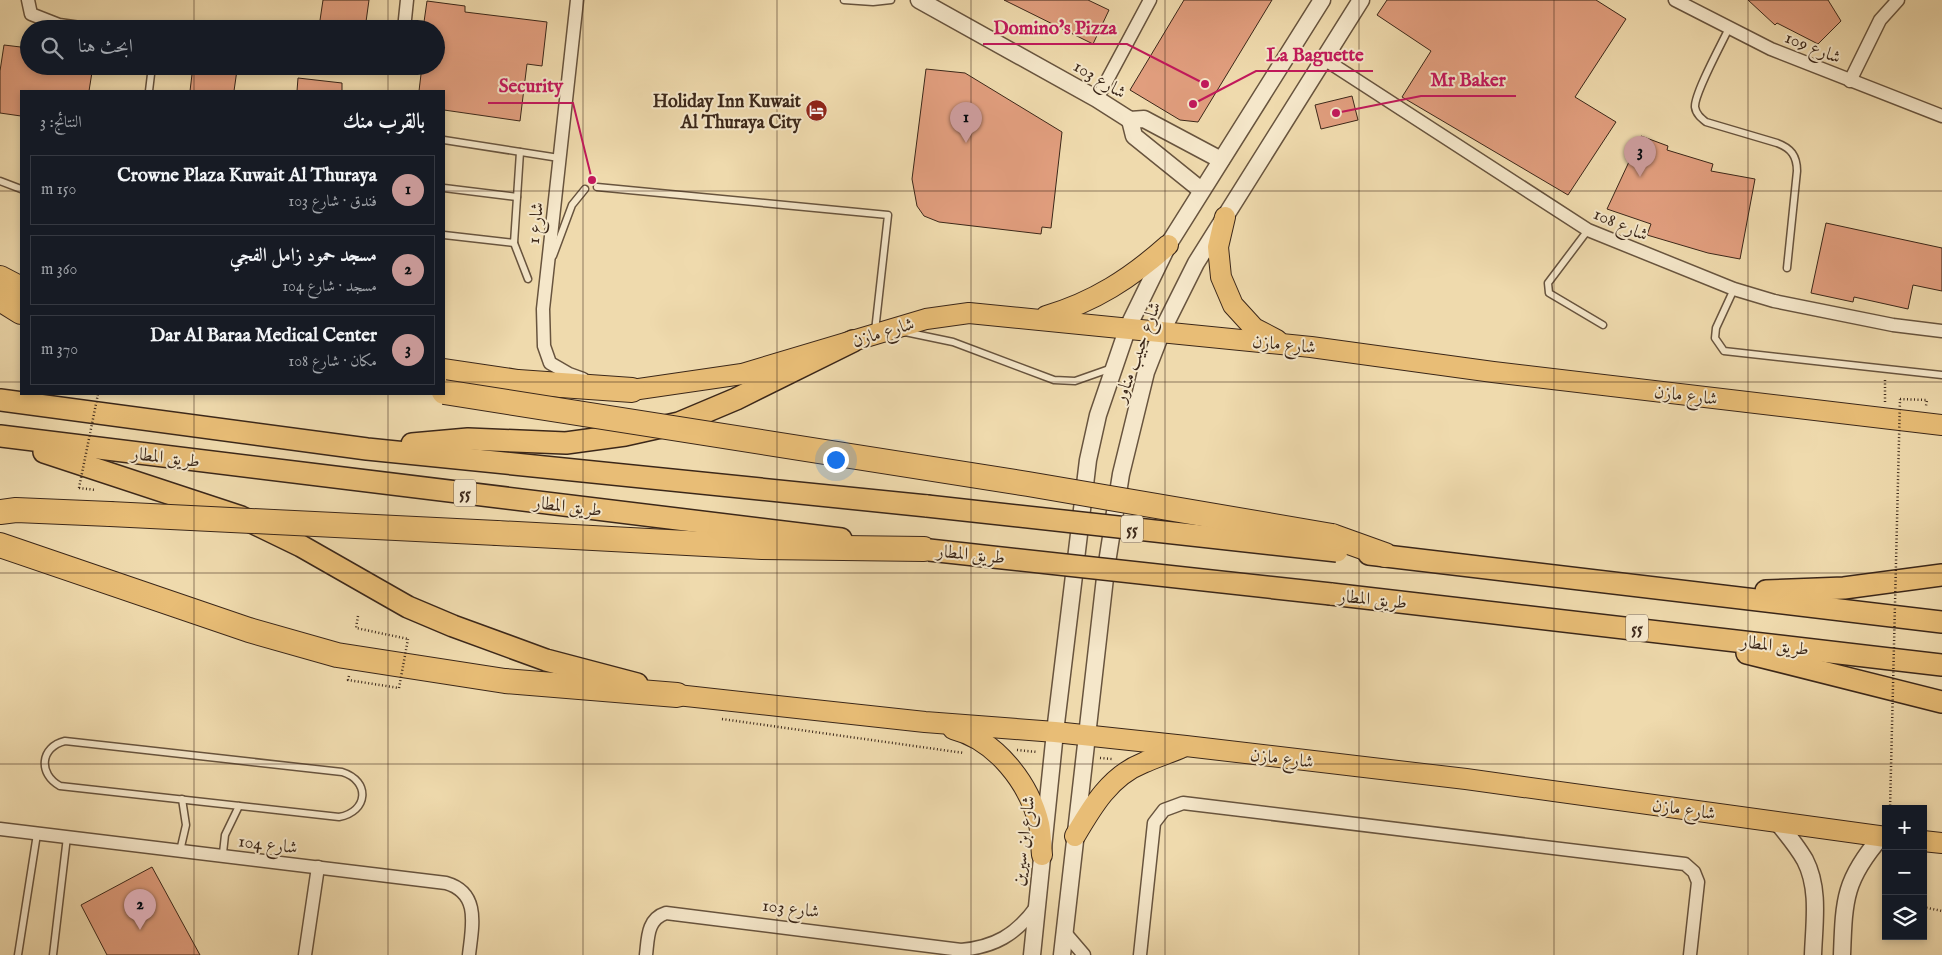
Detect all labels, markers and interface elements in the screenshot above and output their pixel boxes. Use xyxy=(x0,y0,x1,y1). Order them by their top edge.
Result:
callout: Domino's Pizza xyxy=(983,10,1127,44)
text: Domino's Pizza xyxy=(993,17,1117,41)
search box xyxy=(20,20,445,75)
street label: شارع 109 xyxy=(1780,27,1844,72)
icon: search xyxy=(38,34,66,62)
text: ابحث هنا xyxy=(78,35,133,59)
callout: La Baguette xyxy=(1256,37,1373,71)
text: La Baguette xyxy=(1266,44,1364,68)
street label: شارع 103 xyxy=(1068,56,1130,107)
callout: Mr Baker xyxy=(1421,62,1516,96)
callout: Security xyxy=(488,69,573,103)
text: Mr Baker xyxy=(1430,69,1507,93)
text: Security xyxy=(499,75,564,99)
place label: Holiday Inn Kuwait Al Thuraya City xyxy=(653,91,802,135)
hotel icon: Holiday Inn Kuwait Al Thuraya City xyxy=(805,99,829,123)
pin: 1 xyxy=(950,102,982,143)
text: بالقرب منك xyxy=(343,109,425,136)
text: النتائج: 3 xyxy=(40,113,82,133)
pin: 3 xyxy=(1624,136,1656,177)
text: Crowne Plaza Kuwait Al Thuraya xyxy=(117,164,377,188)
text: 150 m xyxy=(41,180,76,200)
text: 1 xyxy=(405,180,411,200)
text: فندق · شارع 103 xyxy=(288,192,377,212)
street label: شارع 1 xyxy=(523,201,552,245)
street label: شارع 108 xyxy=(1589,203,1651,249)
text: مسجد حمود زامل الفجي xyxy=(230,244,377,268)
text: 360 m xyxy=(41,260,77,280)
text: 2 xyxy=(404,260,412,280)
text: مسجد · شارع 104 xyxy=(282,277,377,297)
street label: شارع حبيب مناور xyxy=(1109,299,1169,409)
street label: شارع مازن xyxy=(850,313,918,356)
text: Dar Al Baraa Medical Center xyxy=(150,324,377,348)
street label: شارع مازن xyxy=(1251,331,1317,362)
text: 370 m xyxy=(41,340,78,360)
text: 3 xyxy=(405,340,411,360)
text: مكان · شارع 108 xyxy=(288,352,377,372)
street label: شارع مازن xyxy=(1653,381,1719,414)
street label: طريق المطار xyxy=(128,443,201,474)
your location xyxy=(823,447,849,473)
road number: 55 xyxy=(454,479,476,506)
street label: طريق المطار xyxy=(530,492,603,523)
road number: 55 xyxy=(1121,516,1143,542)
street label: طريق المطار xyxy=(934,540,1006,571)
street label: طريق المطار xyxy=(1336,585,1408,616)
road number: 55 xyxy=(1626,614,1648,641)
street label: طريق المطار xyxy=(1737,631,1810,662)
street label: شارع مازن xyxy=(1249,744,1315,777)
street label: شارع ابن سيرين xyxy=(1008,795,1043,888)
street label: شارع مازن xyxy=(1650,795,1717,828)
map controls xyxy=(1882,805,1927,940)
button: + xyxy=(1882,805,1927,850)
street label: شارع 104 xyxy=(237,830,299,863)
button: − xyxy=(1882,850,1927,895)
pin: 2 xyxy=(124,889,156,930)
street label: شارع 103 xyxy=(761,895,821,926)
button: layers xyxy=(1882,895,1927,940)

